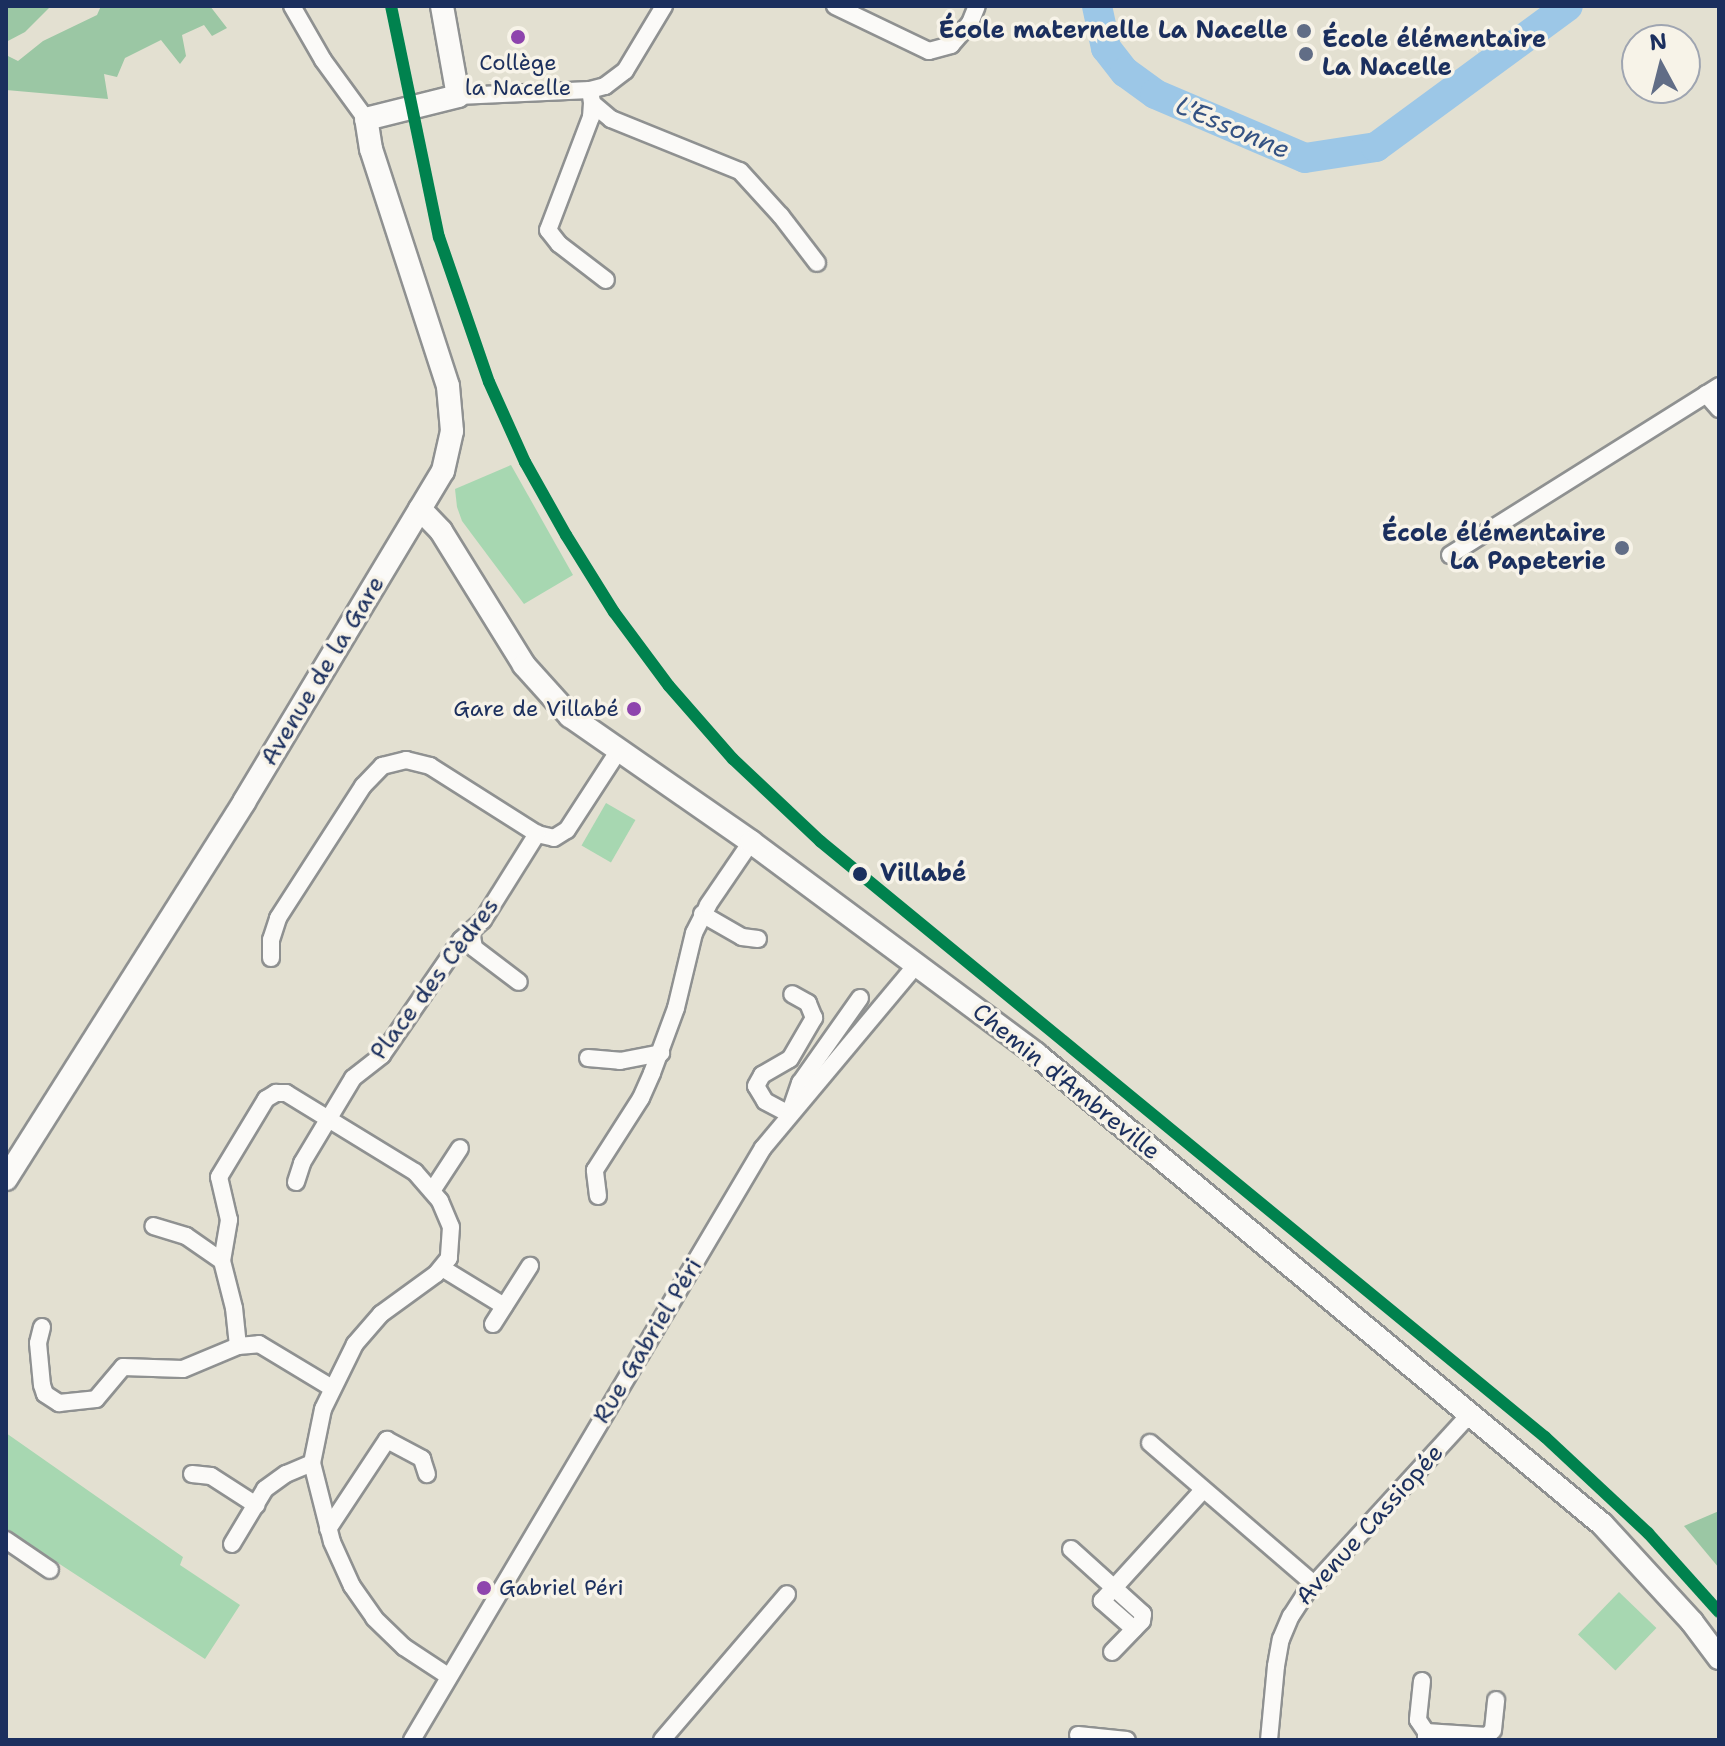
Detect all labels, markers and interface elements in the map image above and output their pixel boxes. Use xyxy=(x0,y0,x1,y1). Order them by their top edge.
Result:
place label: École maternelle La Nacelle xyxy=(939,17,1288,45)
marker: École maternelle La Nacelle xyxy=(1295,22,1313,40)
north arrow xyxy=(1621,24,1701,104)
place label: École élémentaire La Nacelle xyxy=(1322,26,1546,82)
text: N xyxy=(1648,26,1669,57)
marker: Collège la Nacelle xyxy=(510,29,526,45)
marker: École élémentaire La Nacelle xyxy=(1297,45,1315,63)
place label: Collège la Nacelle xyxy=(465,49,571,100)
water label: L'Essonne xyxy=(1171,89,1295,165)
place label: École élémentaire La Papeterie xyxy=(1382,520,1606,576)
marker: École élémentaire La Papeterie xyxy=(1613,539,1631,557)
street label: Avenue de la Gare xyxy=(255,571,391,771)
place label: Gare de Villabé xyxy=(453,696,619,722)
marker: Gare de Villabé xyxy=(626,701,642,717)
place label: Villabé xyxy=(880,860,966,888)
marker: Villabé xyxy=(847,861,873,887)
street label: Place des Cèdres xyxy=(365,892,505,1066)
street label: Chemin d'Ambreville xyxy=(966,998,1166,1166)
street label: Rue Gabriel Péri xyxy=(587,1253,709,1429)
street label: Avenue Cassiopée xyxy=(1290,1439,1450,1611)
place label: Gabriel Péri xyxy=(499,1575,624,1601)
marker: Gabriel Péri xyxy=(476,1580,492,1596)

